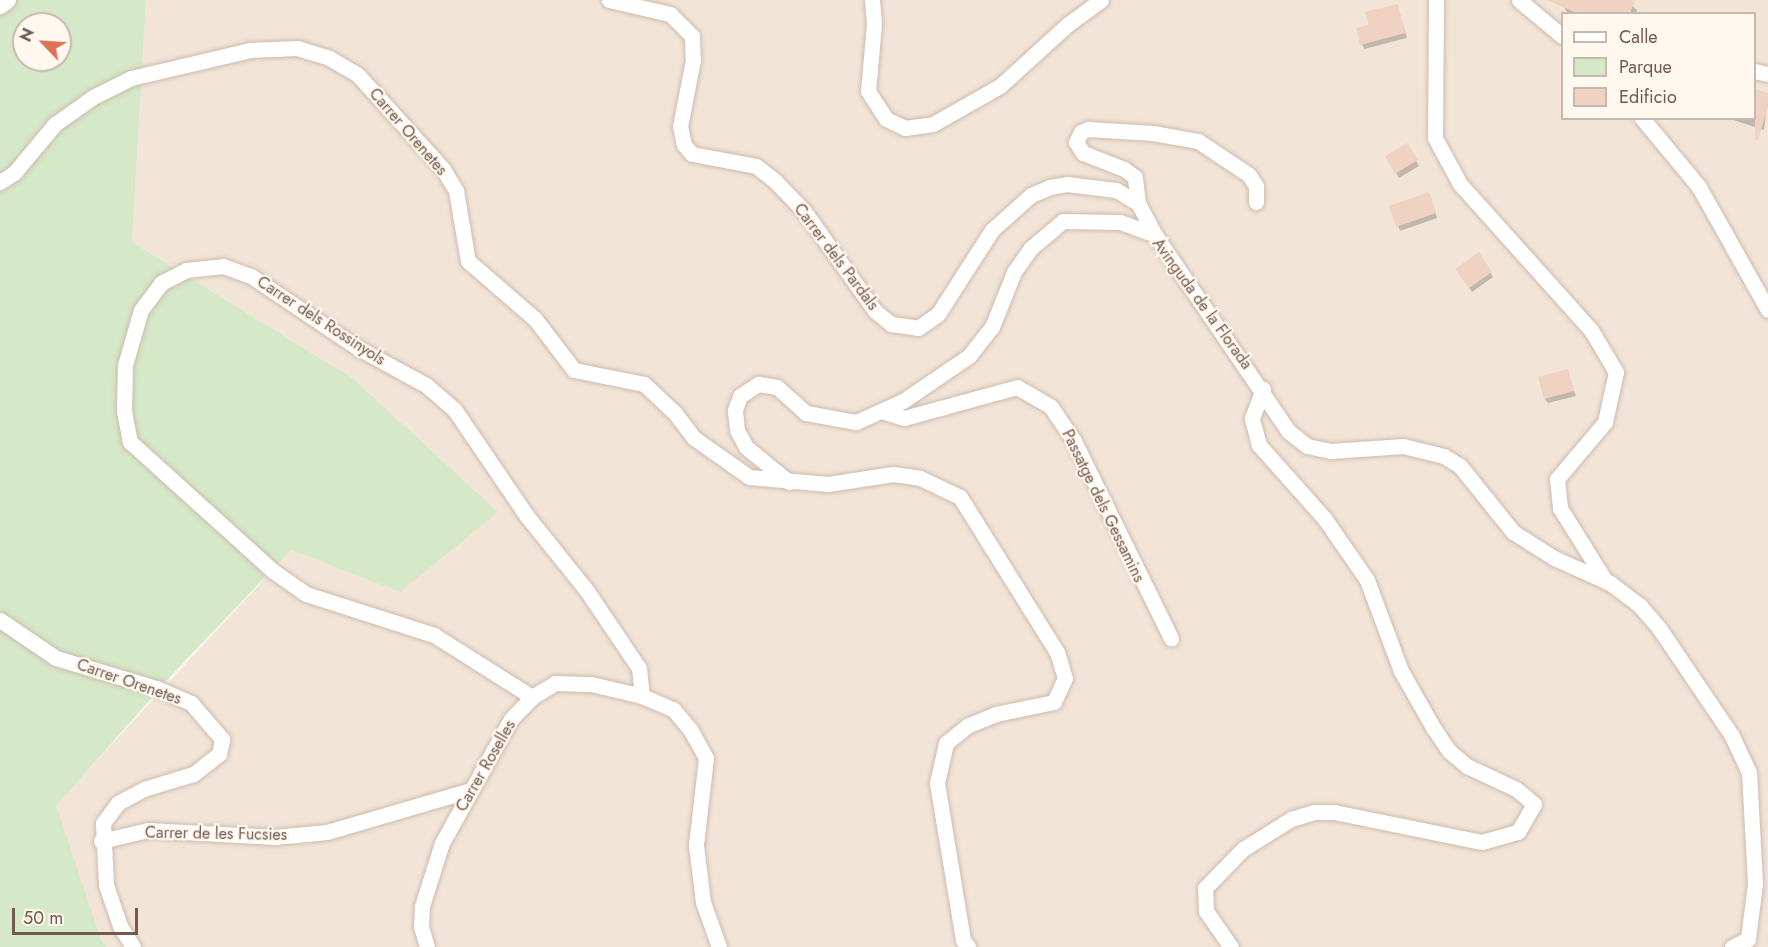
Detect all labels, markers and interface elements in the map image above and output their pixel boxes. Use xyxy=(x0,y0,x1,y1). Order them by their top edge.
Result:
north arrow xyxy=(12,12,72,72)
legend xyxy=(1561,12,1756,120)
text: N xyxy=(14,24,40,46)
text: Calle xyxy=(1619,24,1658,50)
text: Parque xyxy=(1619,54,1672,80)
street label: Carrer Orenetes xyxy=(365,84,451,180)
text: Edificio xyxy=(1619,84,1677,110)
street label: Carrer dels Pardals xyxy=(790,200,882,314)
street label: Avinguda de la Florada xyxy=(1148,235,1256,373)
street label: Carrer dels Rossinyols xyxy=(253,272,389,370)
street label: Passatge dels Gessamins xyxy=(1058,426,1148,586)
street label: Carrer Orenetes xyxy=(74,655,184,709)
street label: Carrer Roselles xyxy=(452,717,520,815)
street label: Carrer de les Fucsies xyxy=(145,823,287,845)
scale bar xyxy=(15,896,141,934)
text: 50 m xyxy=(23,905,63,931)

